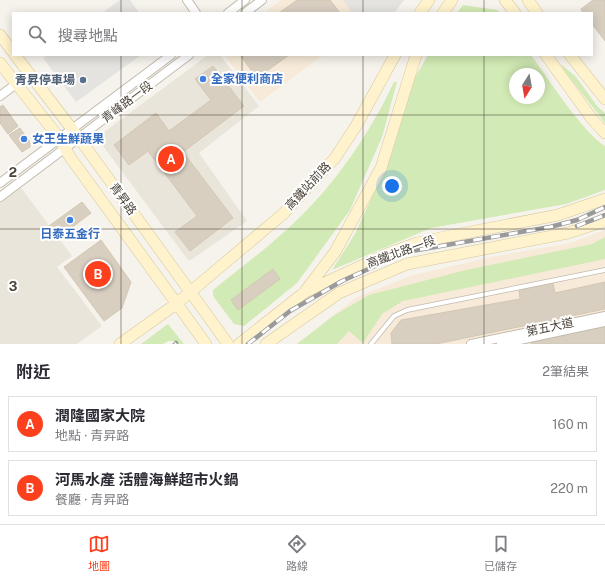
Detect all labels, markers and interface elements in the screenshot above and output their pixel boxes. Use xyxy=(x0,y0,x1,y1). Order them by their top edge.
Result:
search box xyxy=(12,12,593,56)
icon: search xyxy=(26,23,48,45)
text: 搜尋地點 xyxy=(58,27,118,44)
north arrow xyxy=(509,68,545,104)
place label: 全家便利商店 xyxy=(211,72,283,86)
place label: 青昇停車場 xyxy=(15,73,75,87)
marker: 全家便利商店 xyxy=(198,74,208,84)
marker: 青昇停車場 xyxy=(78,75,88,85)
street label: 青峰路一段 xyxy=(99,78,155,126)
place label: 女王生鮮蔬果 xyxy=(32,132,104,146)
marker: 女王生鮮蔬果 xyxy=(19,134,29,144)
pin: A xyxy=(158,144,184,174)
street label: 高鐵站前路 xyxy=(282,159,334,213)
text: 2 xyxy=(9,165,17,180)
your location xyxy=(382,176,402,196)
street label: 青昇路 xyxy=(107,180,139,218)
marker: 日泰五金行 xyxy=(65,215,75,225)
place label: 日泰五金行 xyxy=(40,227,100,241)
street label: 高鐵北路一段 xyxy=(365,233,437,271)
pin: B xyxy=(85,259,111,289)
text: 3 xyxy=(9,279,18,294)
street label: 第五大道 xyxy=(525,315,575,339)
text: 附近 xyxy=(16,362,50,382)
text: 2筆結果 xyxy=(542,364,589,379)
text: 潤隆國家大院 xyxy=(55,407,145,424)
text: A xyxy=(25,417,35,432)
text: 160 m xyxy=(552,417,588,432)
text: 地點 · 青昇路 xyxy=(55,428,129,443)
text: 河馬水產 活體海鮮超市火鍋 xyxy=(55,471,238,488)
text: B xyxy=(26,481,34,496)
text: 220 m xyxy=(550,481,588,496)
text: 餐廳 · 青昇路 xyxy=(55,492,129,507)
tab: 地圖 xyxy=(88,533,110,573)
tab: 路線 xyxy=(286,533,308,573)
tab: 已儲存 xyxy=(484,533,517,573)

